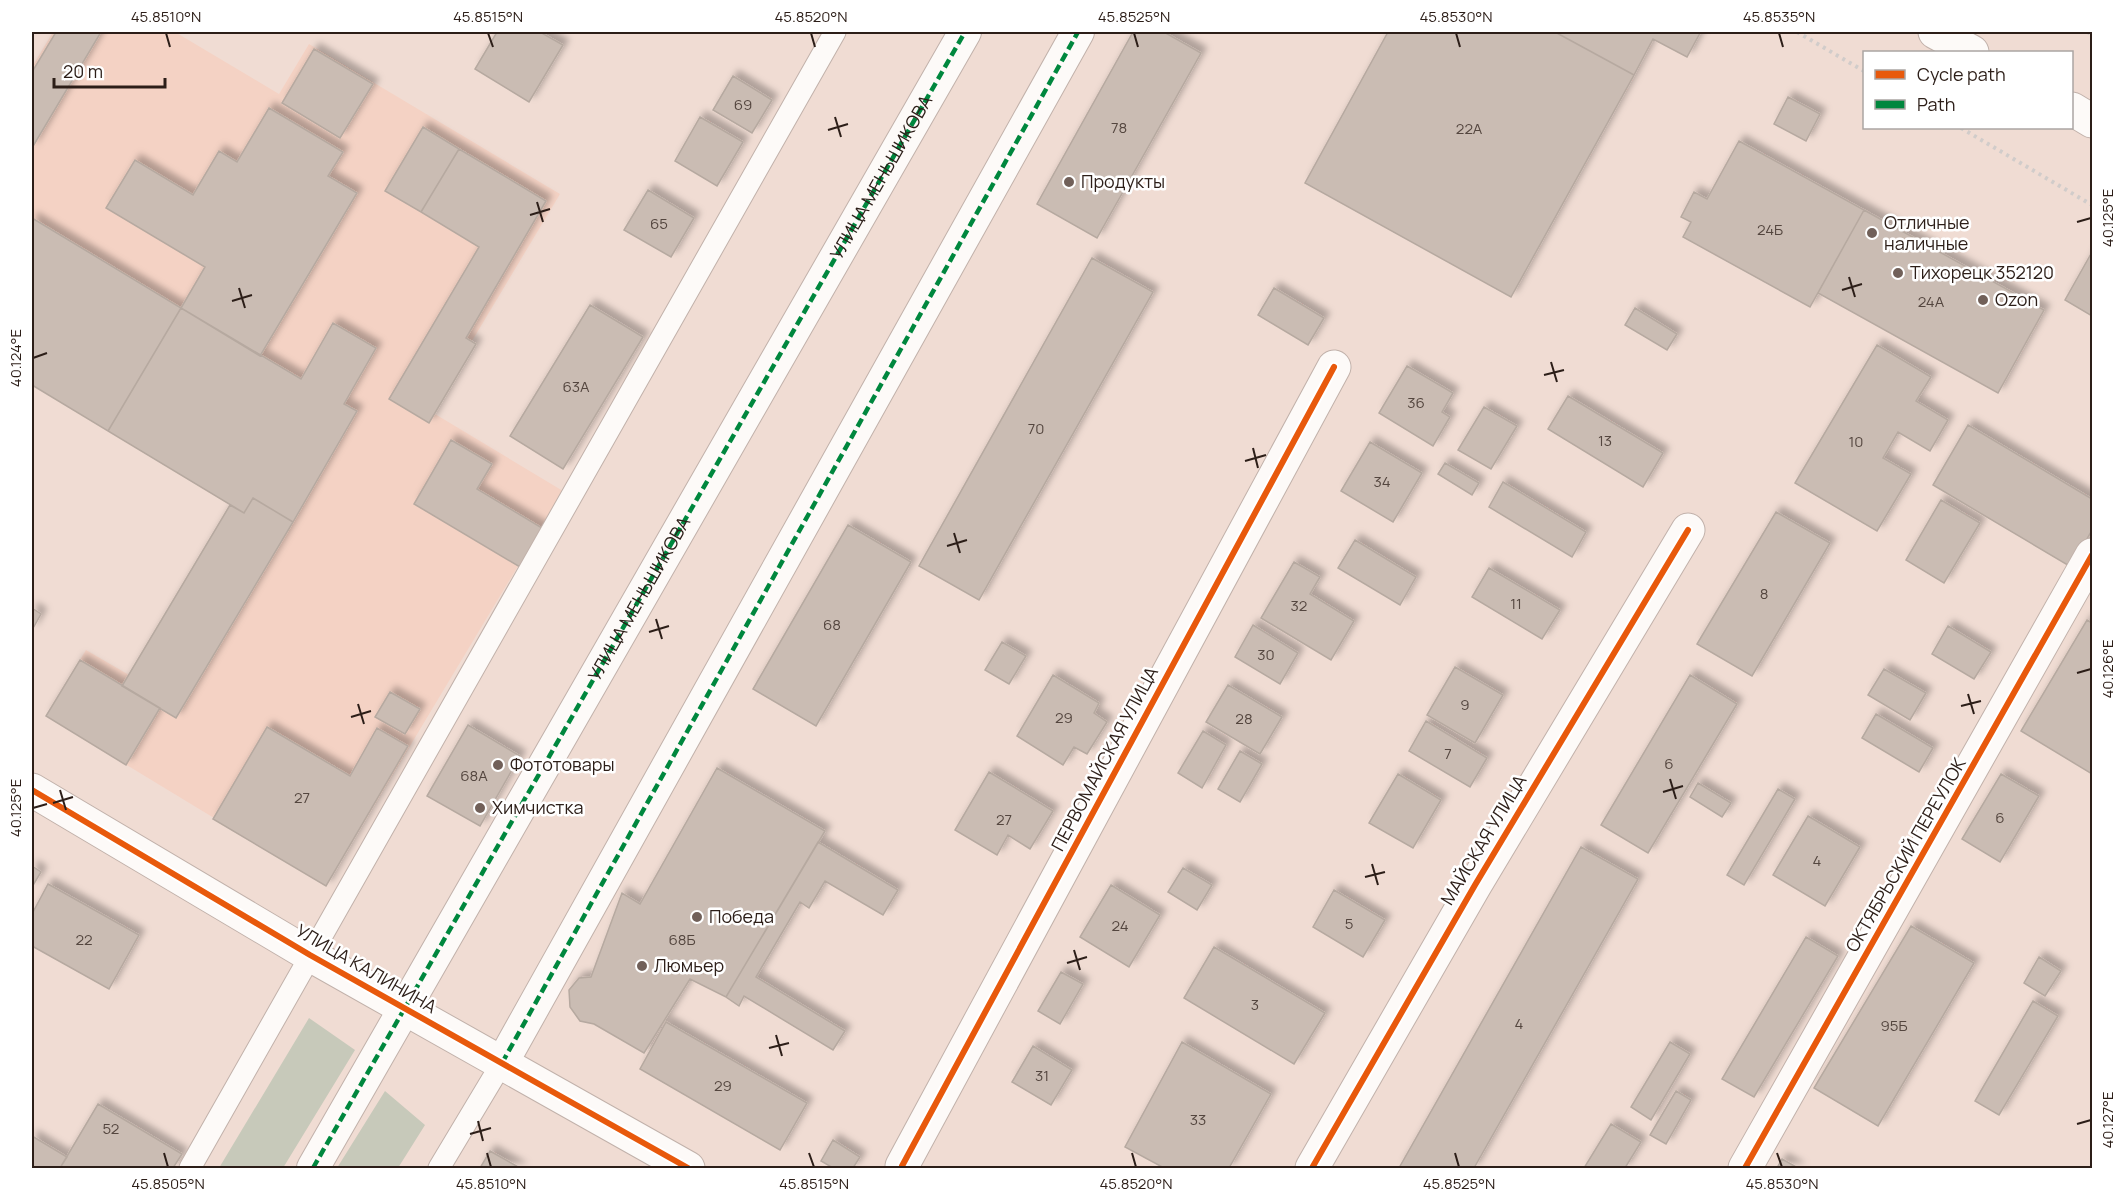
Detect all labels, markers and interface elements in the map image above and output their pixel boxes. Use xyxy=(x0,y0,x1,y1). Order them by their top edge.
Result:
text: 45.8510°N xyxy=(131,6,201,27)
text: 45.8515°N xyxy=(453,6,523,27)
text: 45.8520°N xyxy=(775,6,847,27)
text: 45.8525°N xyxy=(1098,6,1170,27)
text: 45.8530°N xyxy=(1419,6,1493,27)
text: 45.8535°N xyxy=(1743,6,1815,27)
scale bar xyxy=(54,51,165,89)
legend xyxy=(1863,51,2073,129)
text: 20 m xyxy=(63,59,103,83)
text: Cycle path xyxy=(1917,62,2006,86)
street label: УЛИЦА МЕНЬШИКОВА xyxy=(824,90,938,264)
text: Path xyxy=(1917,92,1955,116)
house number: 69 xyxy=(734,94,752,115)
house number: 78 xyxy=(1111,117,1127,138)
house number: 22А xyxy=(1456,118,1483,139)
place label: Продукты xyxy=(1081,169,1165,193)
marker: Продукты xyxy=(1062,175,1076,189)
text: 40.125°E xyxy=(2097,189,2118,247)
place label: Отличные наличные xyxy=(1884,210,1970,255)
house number: 65 xyxy=(650,213,668,234)
house number: 24Б xyxy=(1757,219,1783,240)
marker: Отличные наличные xyxy=(1865,226,1879,240)
place label: Тихорецк 352120 xyxy=(1910,260,2054,284)
marker: Тихорецк 352120 xyxy=(1891,266,1905,280)
place label: Ozon xyxy=(1995,287,2038,311)
house number: 24А xyxy=(1918,291,1945,312)
marker: Ozon xyxy=(1976,293,1990,307)
text: 40.124°E xyxy=(5,329,26,387)
house number: 63А xyxy=(562,376,590,397)
house number: 36 xyxy=(1407,392,1425,413)
house number: 70 xyxy=(1028,418,1044,439)
house number: 13 xyxy=(1598,430,1612,451)
house number: 10 xyxy=(1849,431,1864,452)
house number: 34 xyxy=(1373,471,1391,492)
street label: УЛИЦА МЕНЬШИКОВА xyxy=(582,511,696,685)
house number: 8 xyxy=(1760,583,1768,604)
house number: 11 xyxy=(1510,593,1522,614)
house number: 32 xyxy=(1291,595,1307,616)
house number: 68 xyxy=(823,614,841,635)
text: 40.126°E xyxy=(2097,639,2118,699)
house number: 30 xyxy=(1257,644,1275,665)
street label: ПЕРВОМАЙСКАЯ УЛИЦА xyxy=(1045,662,1163,855)
house number: 9 xyxy=(1460,694,1470,715)
house number: 29 xyxy=(1055,707,1073,728)
house number: 28 xyxy=(1235,708,1253,729)
house number: 7 xyxy=(1444,743,1452,764)
place label: Фототовары xyxy=(510,752,614,776)
house number: 6 xyxy=(1664,753,1674,774)
street label: ОКТЯБРЬСКИЙ ПЕРЕУЛОК xyxy=(1840,753,1971,956)
marker: Фототовары xyxy=(491,758,505,772)
house number: 68А xyxy=(460,765,488,786)
street label: МАЙСКАЯ УЛИЦА xyxy=(1435,769,1532,909)
text: 40.125°E xyxy=(5,779,26,837)
house number: 27 xyxy=(294,787,310,808)
place label: Химчистка xyxy=(492,795,583,819)
marker: Химчистка xyxy=(473,801,487,815)
house number: 6 xyxy=(1995,807,2005,828)
house number: 27 xyxy=(996,809,1012,830)
house number: 4 xyxy=(1813,850,1822,871)
place label: Победа xyxy=(709,904,774,928)
marker: Победа xyxy=(690,910,704,924)
house number: 5 xyxy=(1345,913,1353,934)
house number: 24 xyxy=(1111,915,1129,936)
street label: УЛИЦА КАЛИНИНА xyxy=(292,918,442,1019)
house number: 22 xyxy=(75,929,93,950)
house number: 68Б xyxy=(668,929,696,950)
place label: Люмьер xyxy=(654,953,724,977)
marker: Люмьер xyxy=(635,959,649,973)
house number: 3 xyxy=(1251,994,1259,1015)
house number: 4 xyxy=(1515,1013,1524,1034)
house number: 95Б xyxy=(1880,1015,1908,1036)
house number: 31 xyxy=(1035,1065,1049,1086)
house number: 29 xyxy=(714,1075,732,1096)
text: 40.127°E xyxy=(2097,1091,2118,1149)
house number: 33 xyxy=(1190,1109,1206,1130)
house number: 52 xyxy=(103,1118,119,1139)
text: 45.8505°N xyxy=(131,1173,205,1194)
text: 45.8510°N xyxy=(456,1173,526,1194)
text: 45.8515°N xyxy=(779,1173,849,1194)
text: 45.8520°N xyxy=(1100,1173,1172,1194)
text: 45.8525°N xyxy=(1423,1173,1495,1194)
text: 45.8530°N xyxy=(1745,1173,1819,1194)

